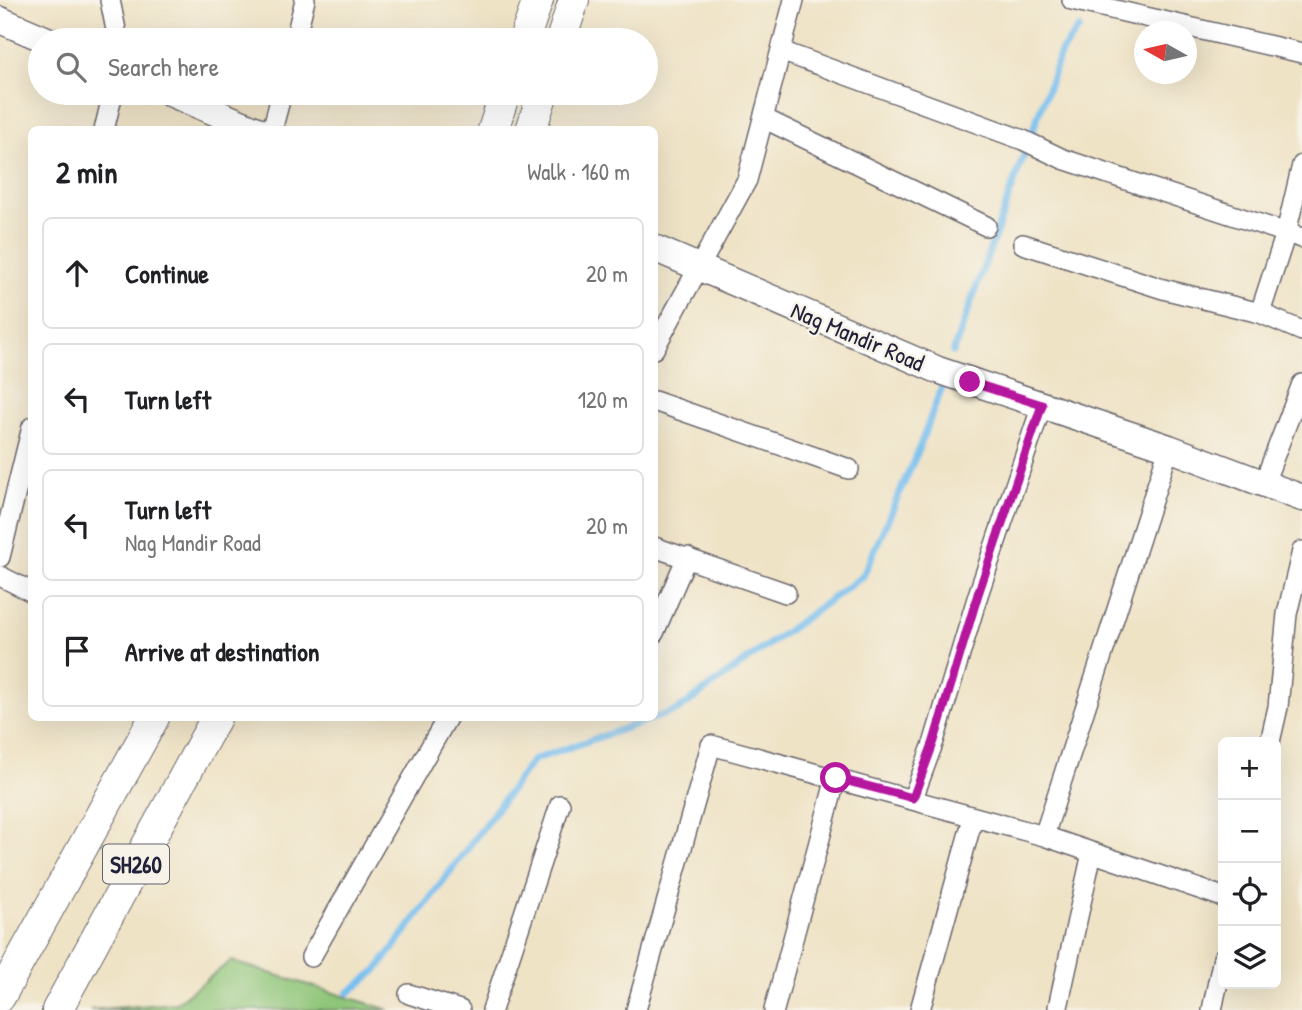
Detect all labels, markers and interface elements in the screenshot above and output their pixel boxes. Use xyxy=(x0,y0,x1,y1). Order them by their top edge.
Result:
north arrow xyxy=(1134,21,1197,84)
search box xyxy=(28,28,658,105)
icon: search xyxy=(52,48,90,86)
text: Search here xyxy=(108,49,219,84)
text: 2 min xyxy=(56,152,118,192)
text: Walk · 160 m xyxy=(527,156,630,187)
icon: ahead xyxy=(58,254,96,292)
text: Continue xyxy=(125,256,209,291)
text: 20 m xyxy=(586,258,628,289)
street label: Nag Mandir Road xyxy=(787,294,929,378)
route end xyxy=(954,366,985,397)
icon: left xyxy=(58,380,96,418)
text: Turn left xyxy=(125,382,211,417)
text: 120 m xyxy=(578,384,628,415)
text: Turn left xyxy=(125,492,211,527)
icon: left xyxy=(58,506,96,544)
text: 20 m xyxy=(586,510,628,541)
text: Nag Mandir Road xyxy=(125,527,261,558)
icon: arrive xyxy=(58,632,96,670)
text: Arrive at destination xyxy=(125,634,320,669)
map controls xyxy=(1218,737,1281,989)
button: + xyxy=(1218,737,1281,800)
route start xyxy=(820,762,851,793)
button: − xyxy=(1218,800,1281,863)
road number: SH260 xyxy=(103,844,169,884)
button: locate xyxy=(1218,863,1281,926)
button: layers xyxy=(1218,926,1281,989)

